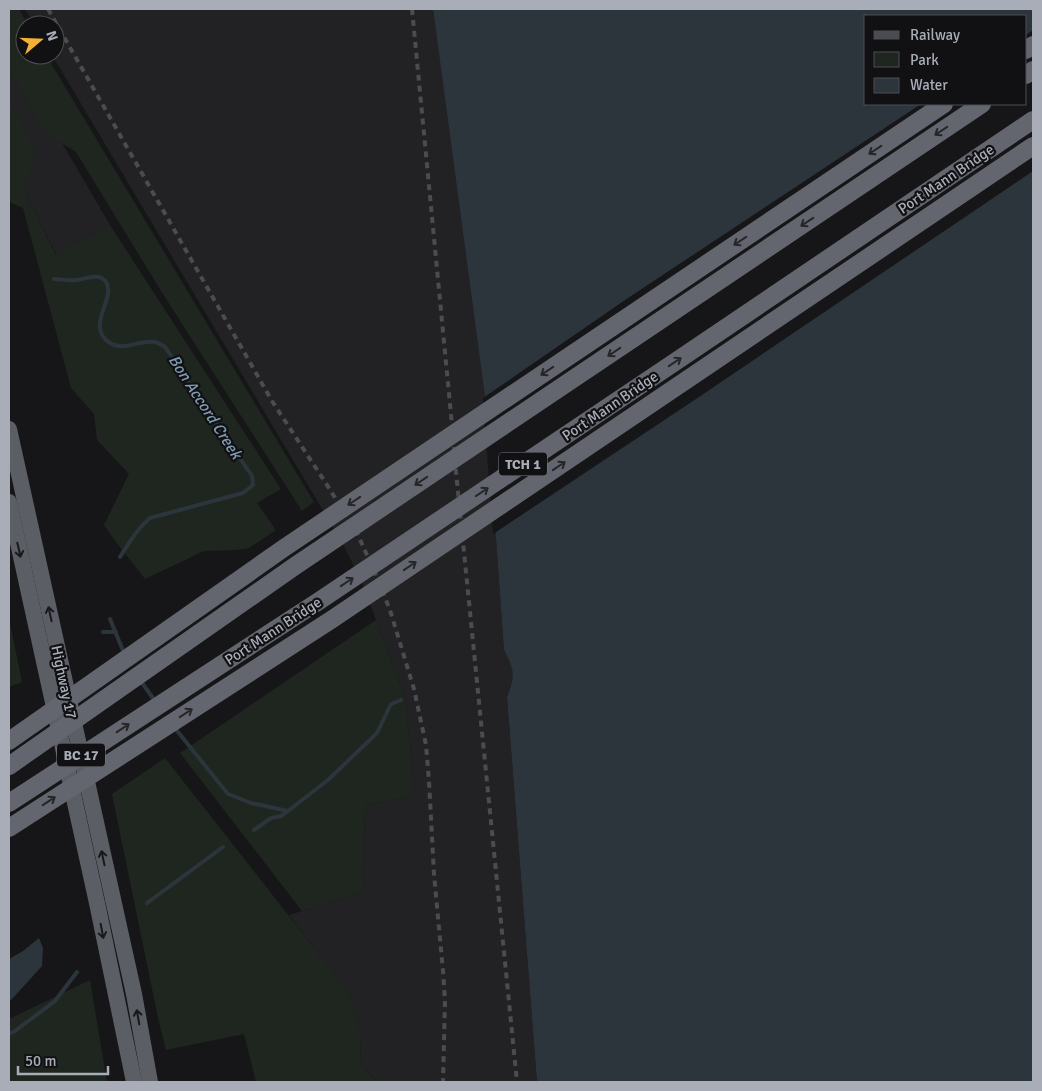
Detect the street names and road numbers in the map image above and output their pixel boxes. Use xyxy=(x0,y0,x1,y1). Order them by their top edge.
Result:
street label: Port Mann Bridge xyxy=(895,140,997,218)
street label: Port Mann Bridge xyxy=(559,367,661,445)
road number: TCH 1 xyxy=(499,452,547,476)
street label: Port Mann Bridge xyxy=(221,593,325,669)
street label: Highway 17 xyxy=(47,644,81,720)
road number: BC 17 xyxy=(57,744,105,766)

